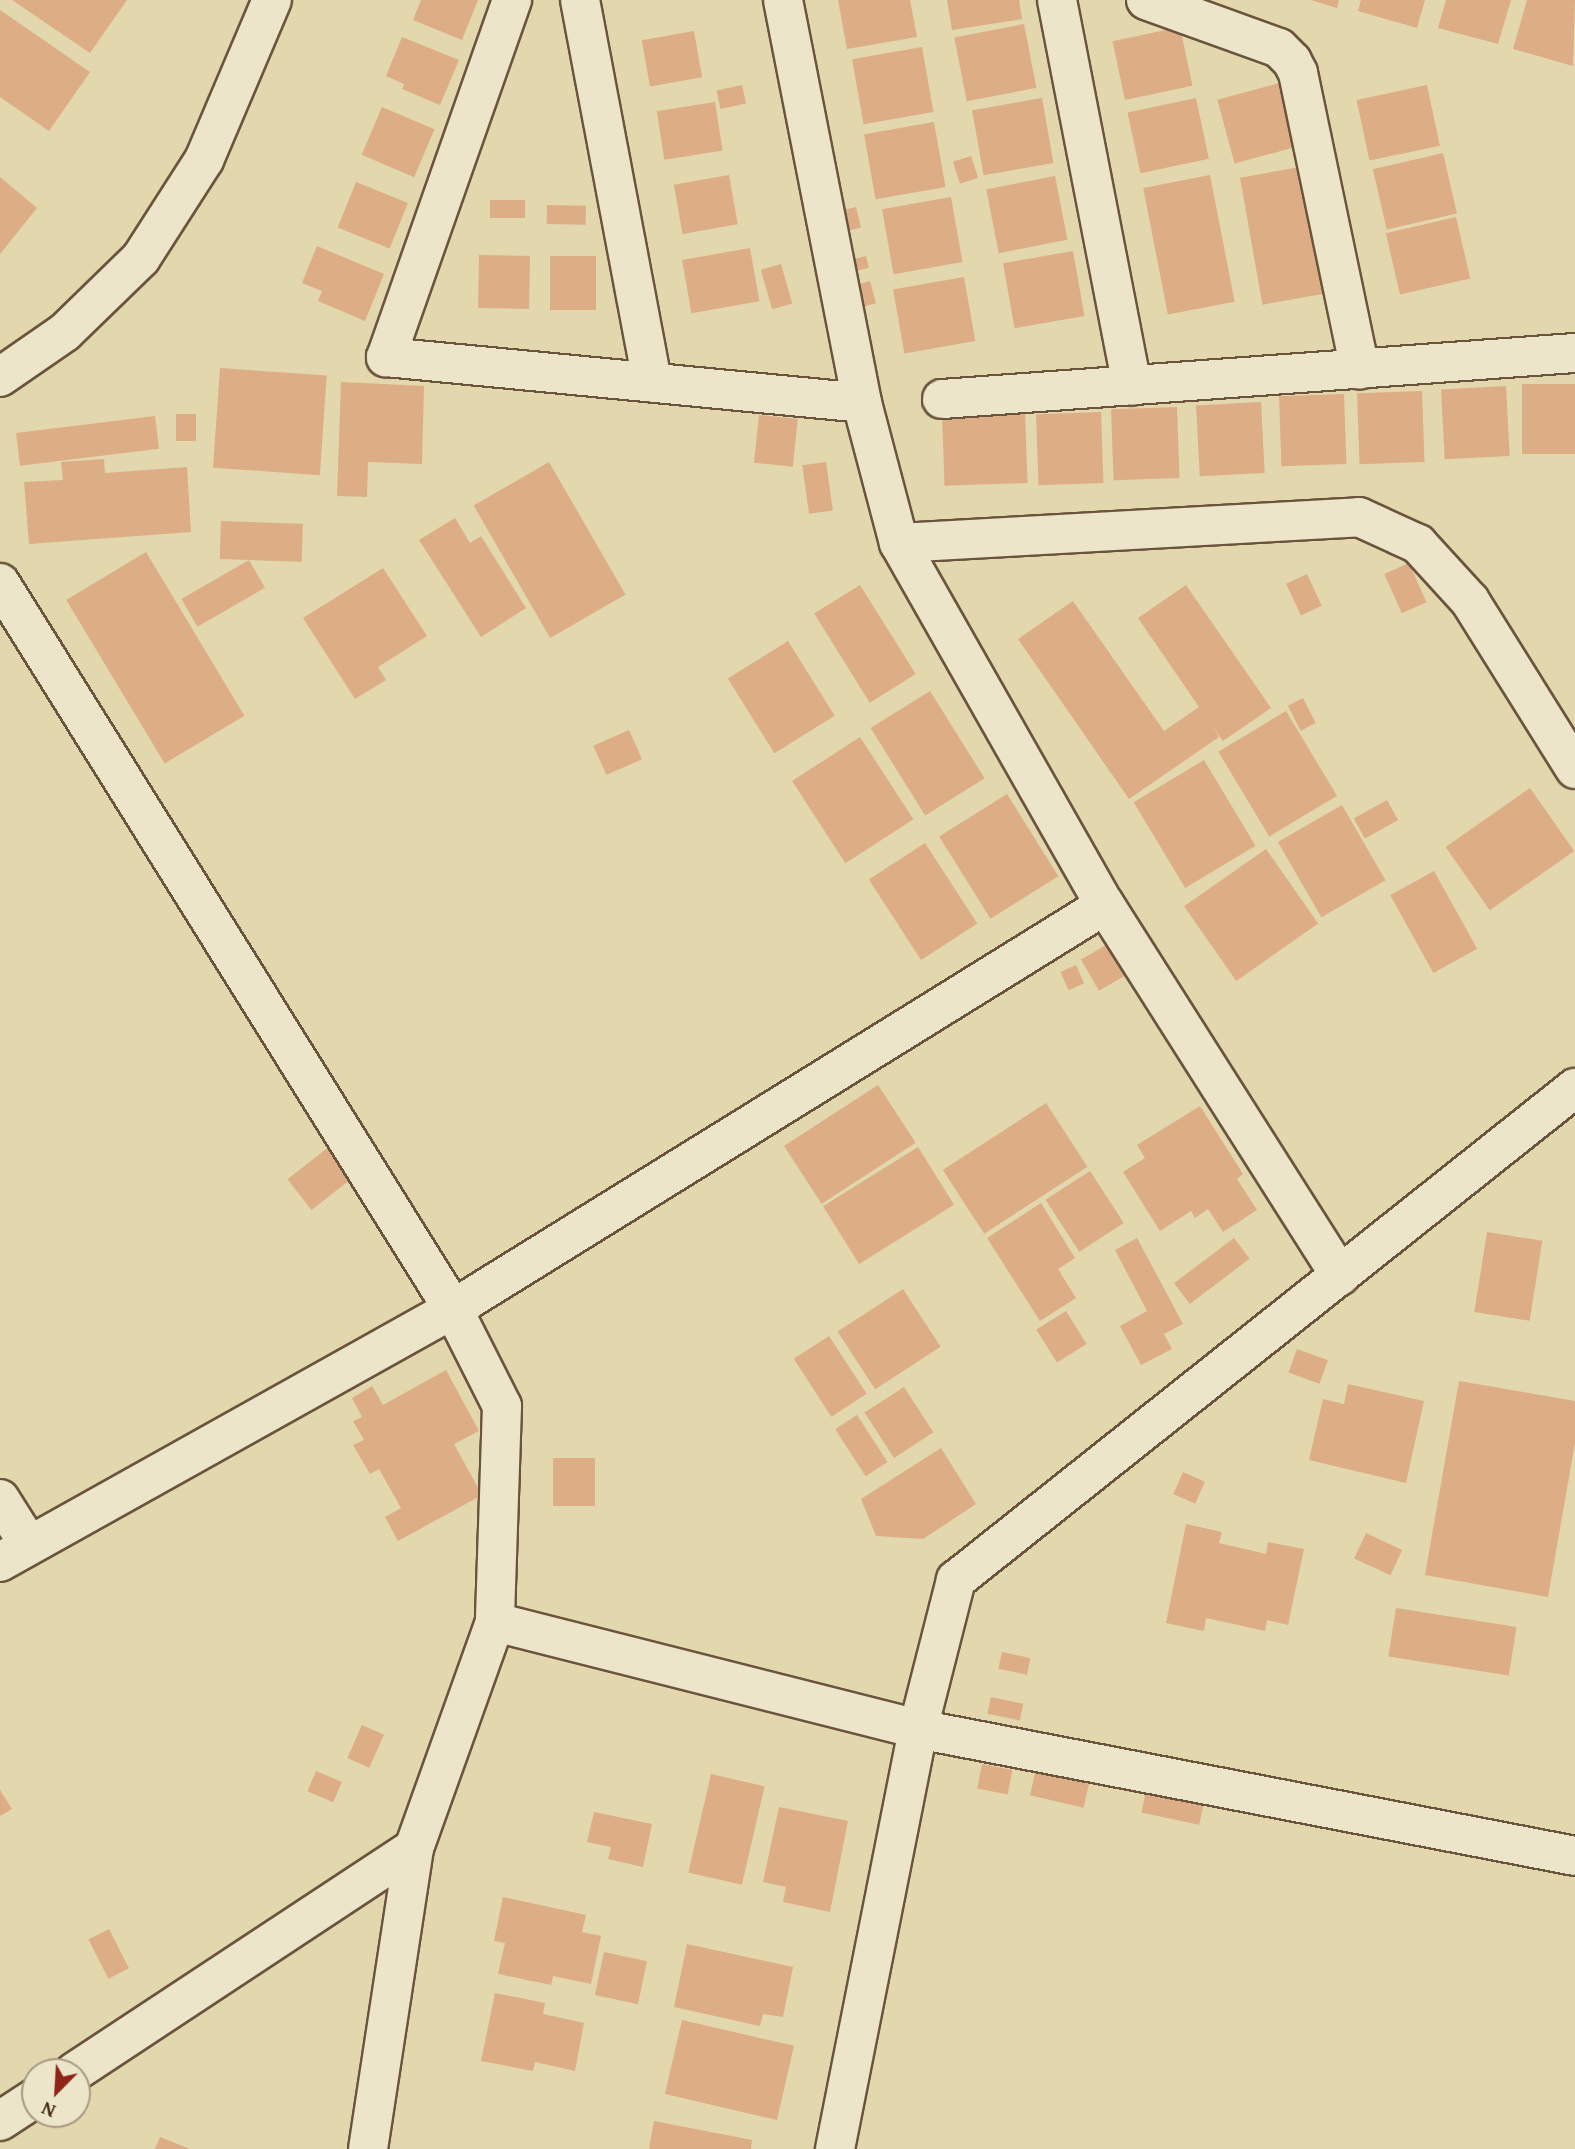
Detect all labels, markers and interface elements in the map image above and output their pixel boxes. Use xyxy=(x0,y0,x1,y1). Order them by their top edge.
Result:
north arrow xyxy=(21,2058,91,2128)
text: N xyxy=(37,2095,60,2126)

